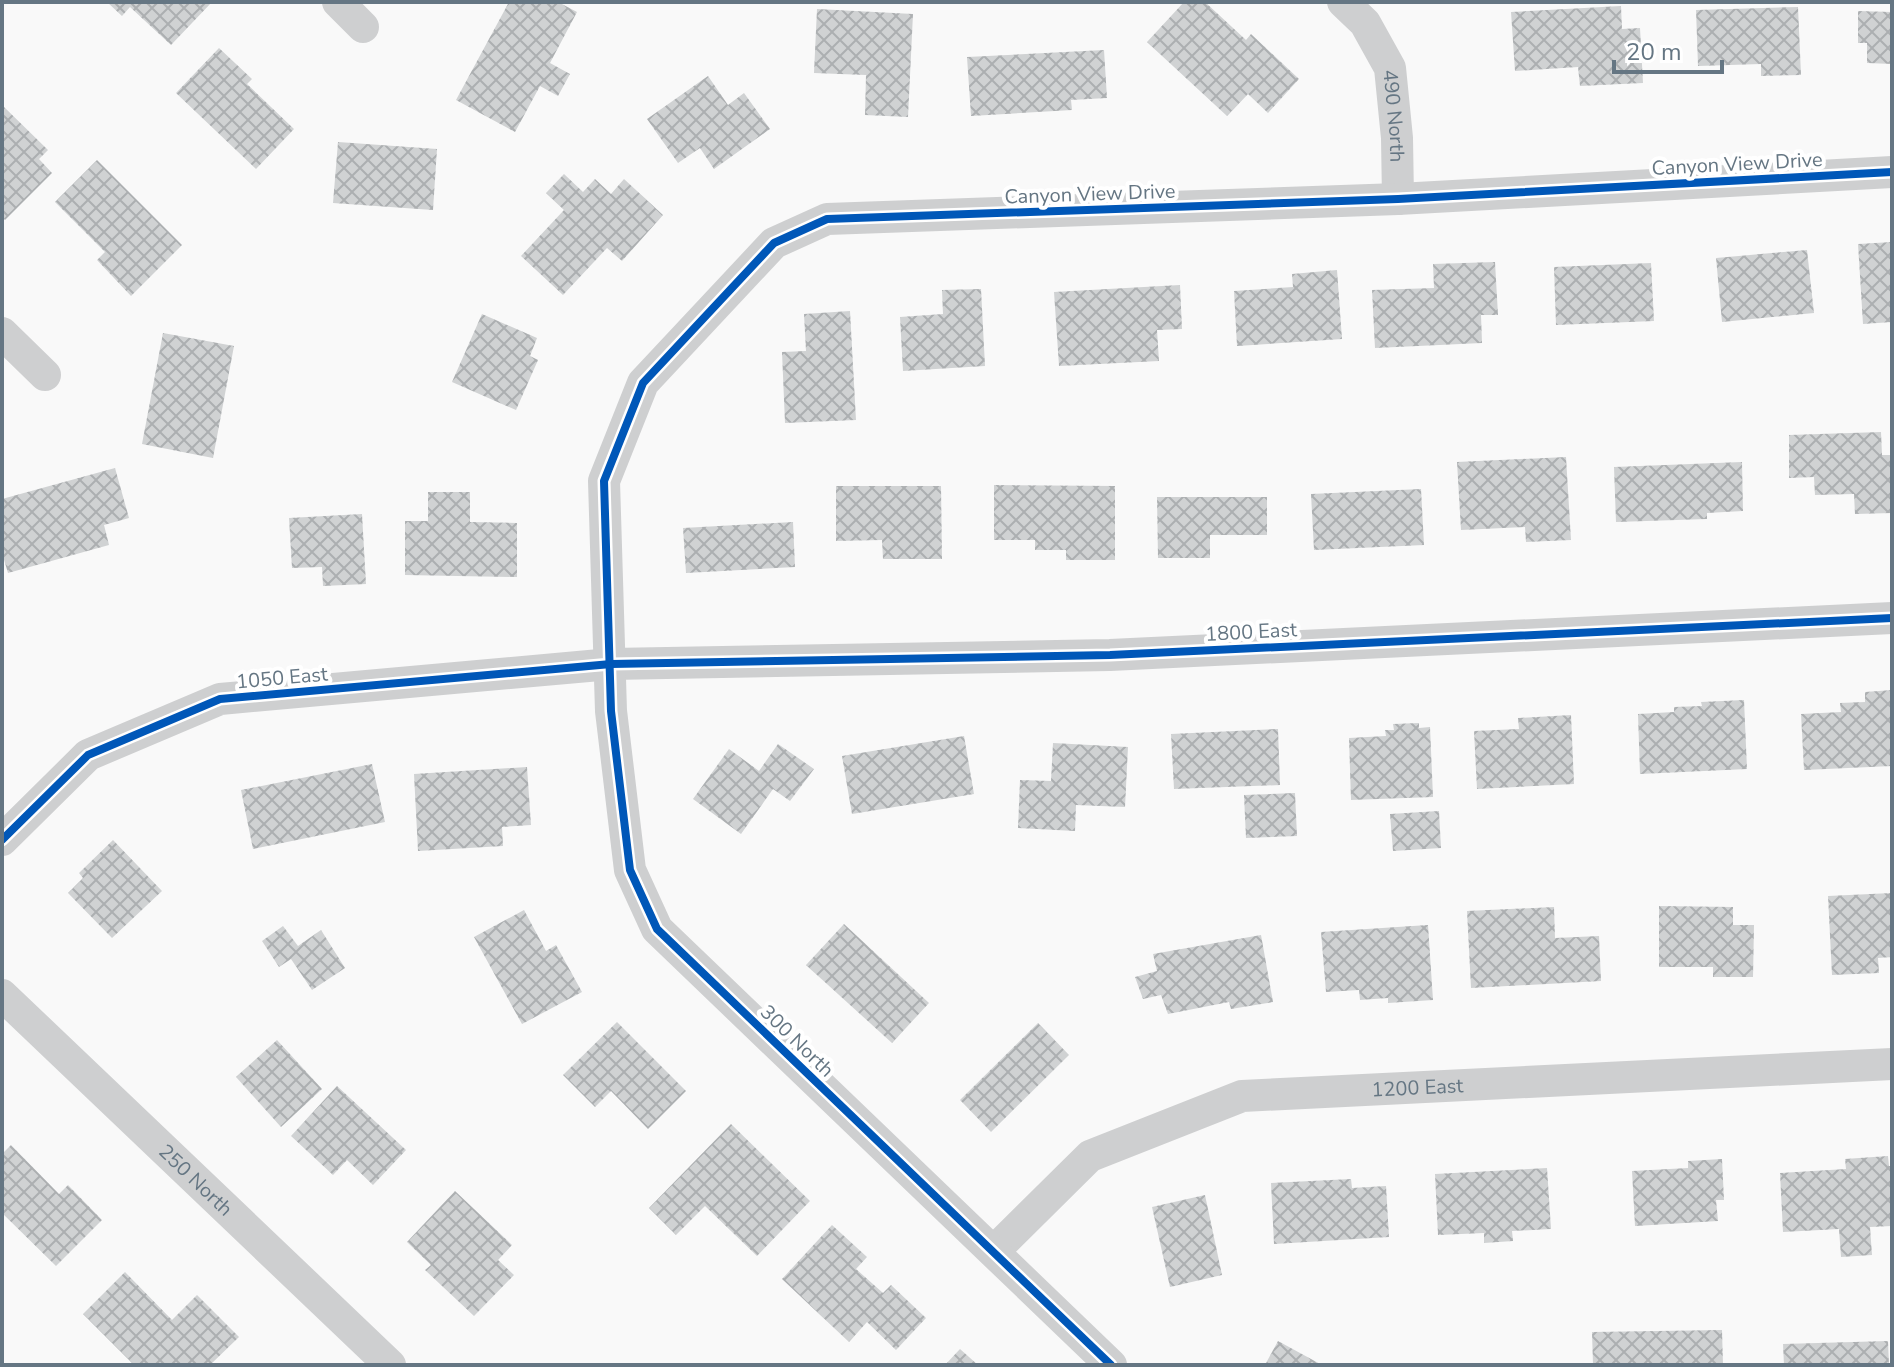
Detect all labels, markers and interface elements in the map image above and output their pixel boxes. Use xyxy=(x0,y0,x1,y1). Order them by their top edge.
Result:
scale bar xyxy=(1614,24,1722,74)
text: 20 m xyxy=(1626,36,1682,68)
street label: 490 North xyxy=(1377,68,1411,163)
street label: Canyon View Drive xyxy=(1651,146,1823,182)
street label: Canyon View Drive xyxy=(1004,178,1176,210)
street label: 1800 East xyxy=(1204,616,1299,648)
street label: 1050 East xyxy=(235,660,330,695)
street label: 300 North xyxy=(754,999,840,1083)
street label: 1200 East xyxy=(1371,1072,1465,1103)
street label: 250 North xyxy=(153,1138,239,1222)

